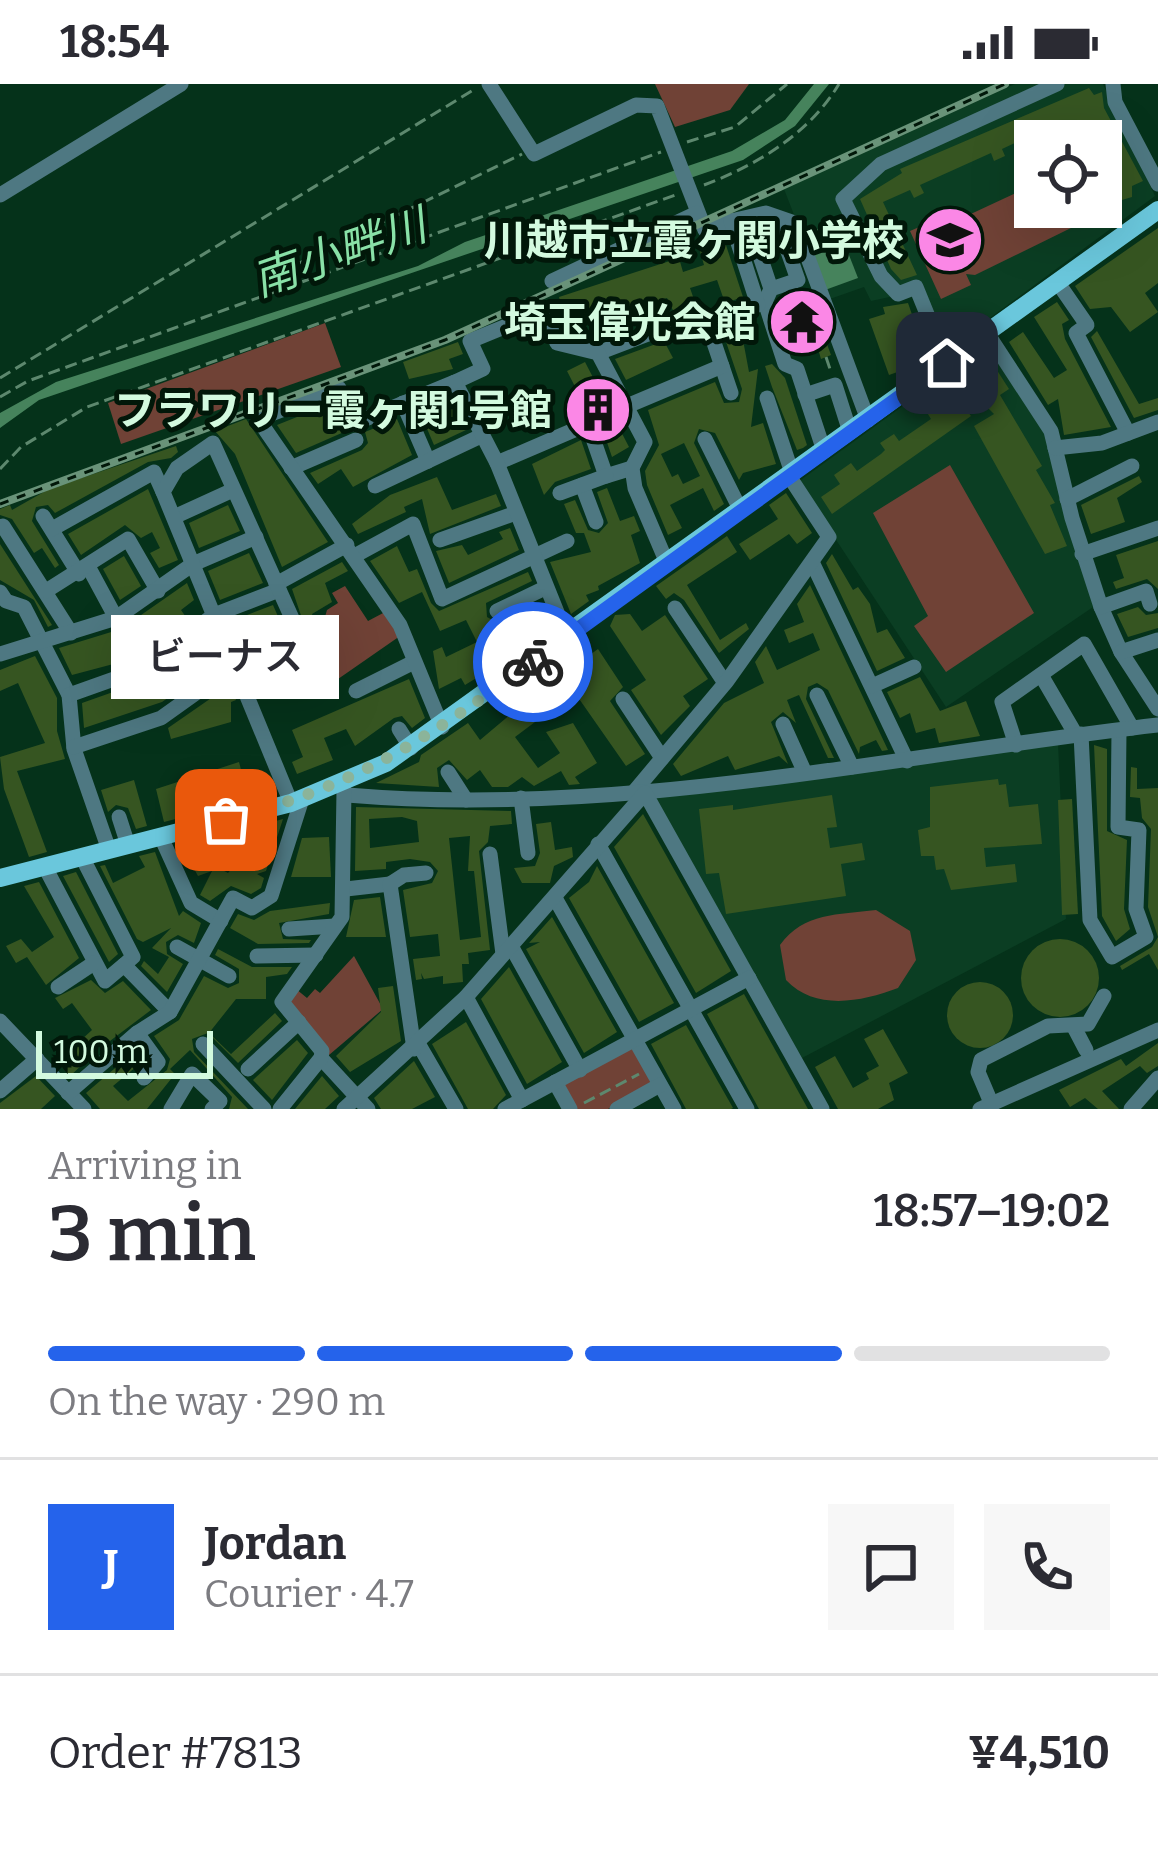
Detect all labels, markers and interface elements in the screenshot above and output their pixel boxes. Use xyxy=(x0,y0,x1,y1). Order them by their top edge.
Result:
text: 18:54 xyxy=(60,15,169,69)
map controls xyxy=(1014,120,1122,228)
button: locate xyxy=(1014,120,1122,228)
water label: 南小畔川 xyxy=(245,197,437,308)
school or university icon: 川越市立霞ヶ関小学校 xyxy=(915,205,985,275)
place label: 川越市立霞ヶ関小学校 xyxy=(484,216,904,266)
temple icon: 埼玉偉光会館 xyxy=(767,287,837,357)
place label: 埼玉偉光会館 xyxy=(504,298,756,348)
pin xyxy=(896,312,998,414)
icon: home xyxy=(914,330,980,396)
building icon: フラワリー霞ヶ関1号館 xyxy=(563,375,633,445)
place label: フラワリー霞ヶ関1号館 xyxy=(114,386,552,436)
courier xyxy=(473,602,593,722)
callout: ビーナス xyxy=(112,616,340,700)
icon: bike xyxy=(500,629,566,695)
text: ビーナス xyxy=(147,634,303,680)
pin xyxy=(175,769,277,871)
icon: bag xyxy=(193,787,259,853)
scale bar xyxy=(36,1025,213,1078)
text: 100 m xyxy=(54,1032,148,1072)
text: Arriving in xyxy=(48,1143,242,1189)
text: 18:57–19:02 xyxy=(874,1184,1110,1238)
text: 3 min xyxy=(48,1187,256,1281)
text: On the way · 290 m xyxy=(48,1379,385,1425)
button: chat xyxy=(828,1504,954,1630)
button: phone xyxy=(984,1504,1110,1630)
text: Jordan xyxy=(204,1517,346,1571)
text: J xyxy=(103,1540,119,1594)
text: Courier · 4.7 xyxy=(204,1571,414,1617)
text: Order #7813 xyxy=(48,1726,303,1780)
text: ¥4,510 xyxy=(968,1726,1110,1780)

